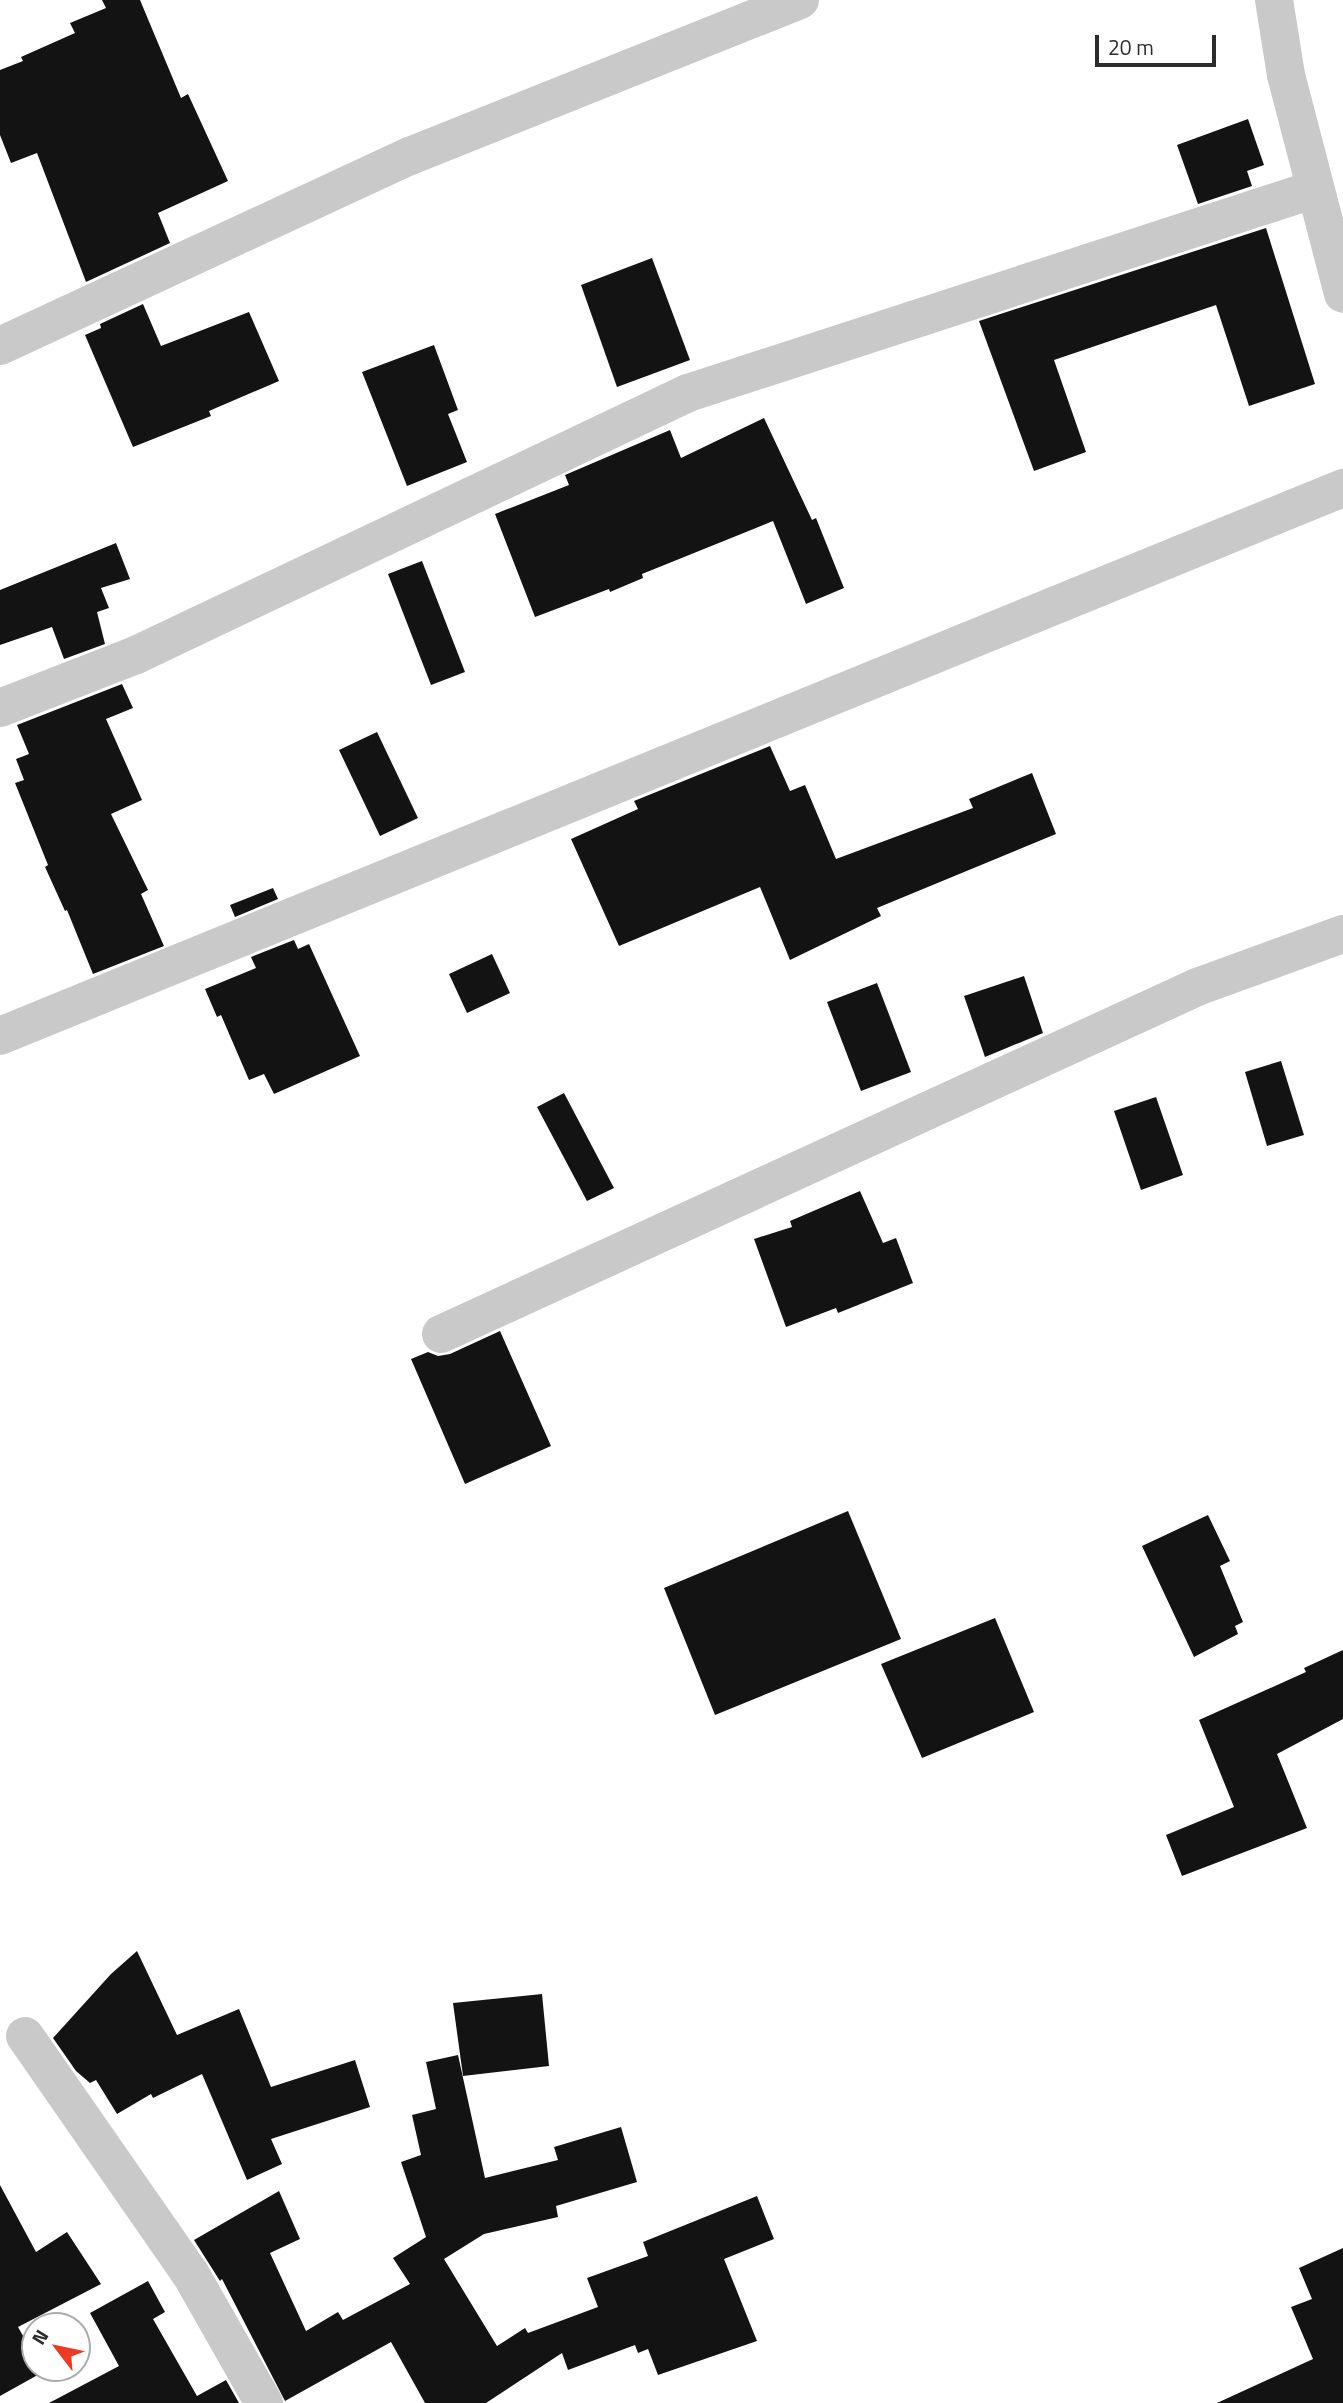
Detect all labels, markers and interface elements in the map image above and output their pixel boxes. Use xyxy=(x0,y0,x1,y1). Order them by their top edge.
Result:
scale bar xyxy=(1098,21,1219,65)
text: 20 m xyxy=(1108,31,1154,63)
north arrow xyxy=(21,2312,91,2382)
text: N xyxy=(24,2323,55,2350)

